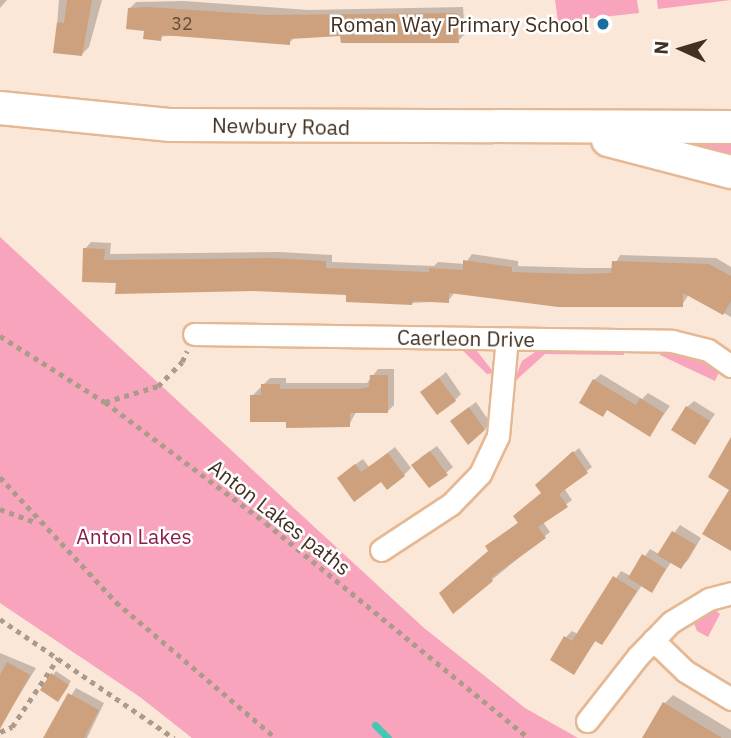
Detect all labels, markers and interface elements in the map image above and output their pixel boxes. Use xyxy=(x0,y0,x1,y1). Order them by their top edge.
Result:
place label: Roman Way Primary School xyxy=(330,11,589,37)
house number: 32 xyxy=(171,13,193,35)
north arrow xyxy=(647,14,717,84)
marker: Roman Way Primary School xyxy=(595,16,611,32)
text: N xyxy=(649,40,674,55)
street label: Newbury Road xyxy=(212,112,350,140)
street label: Caerleon Drive xyxy=(397,324,535,352)
street label: Anton Lakes paths xyxy=(204,454,356,580)
park label: Anton Lakes xyxy=(76,523,192,549)

